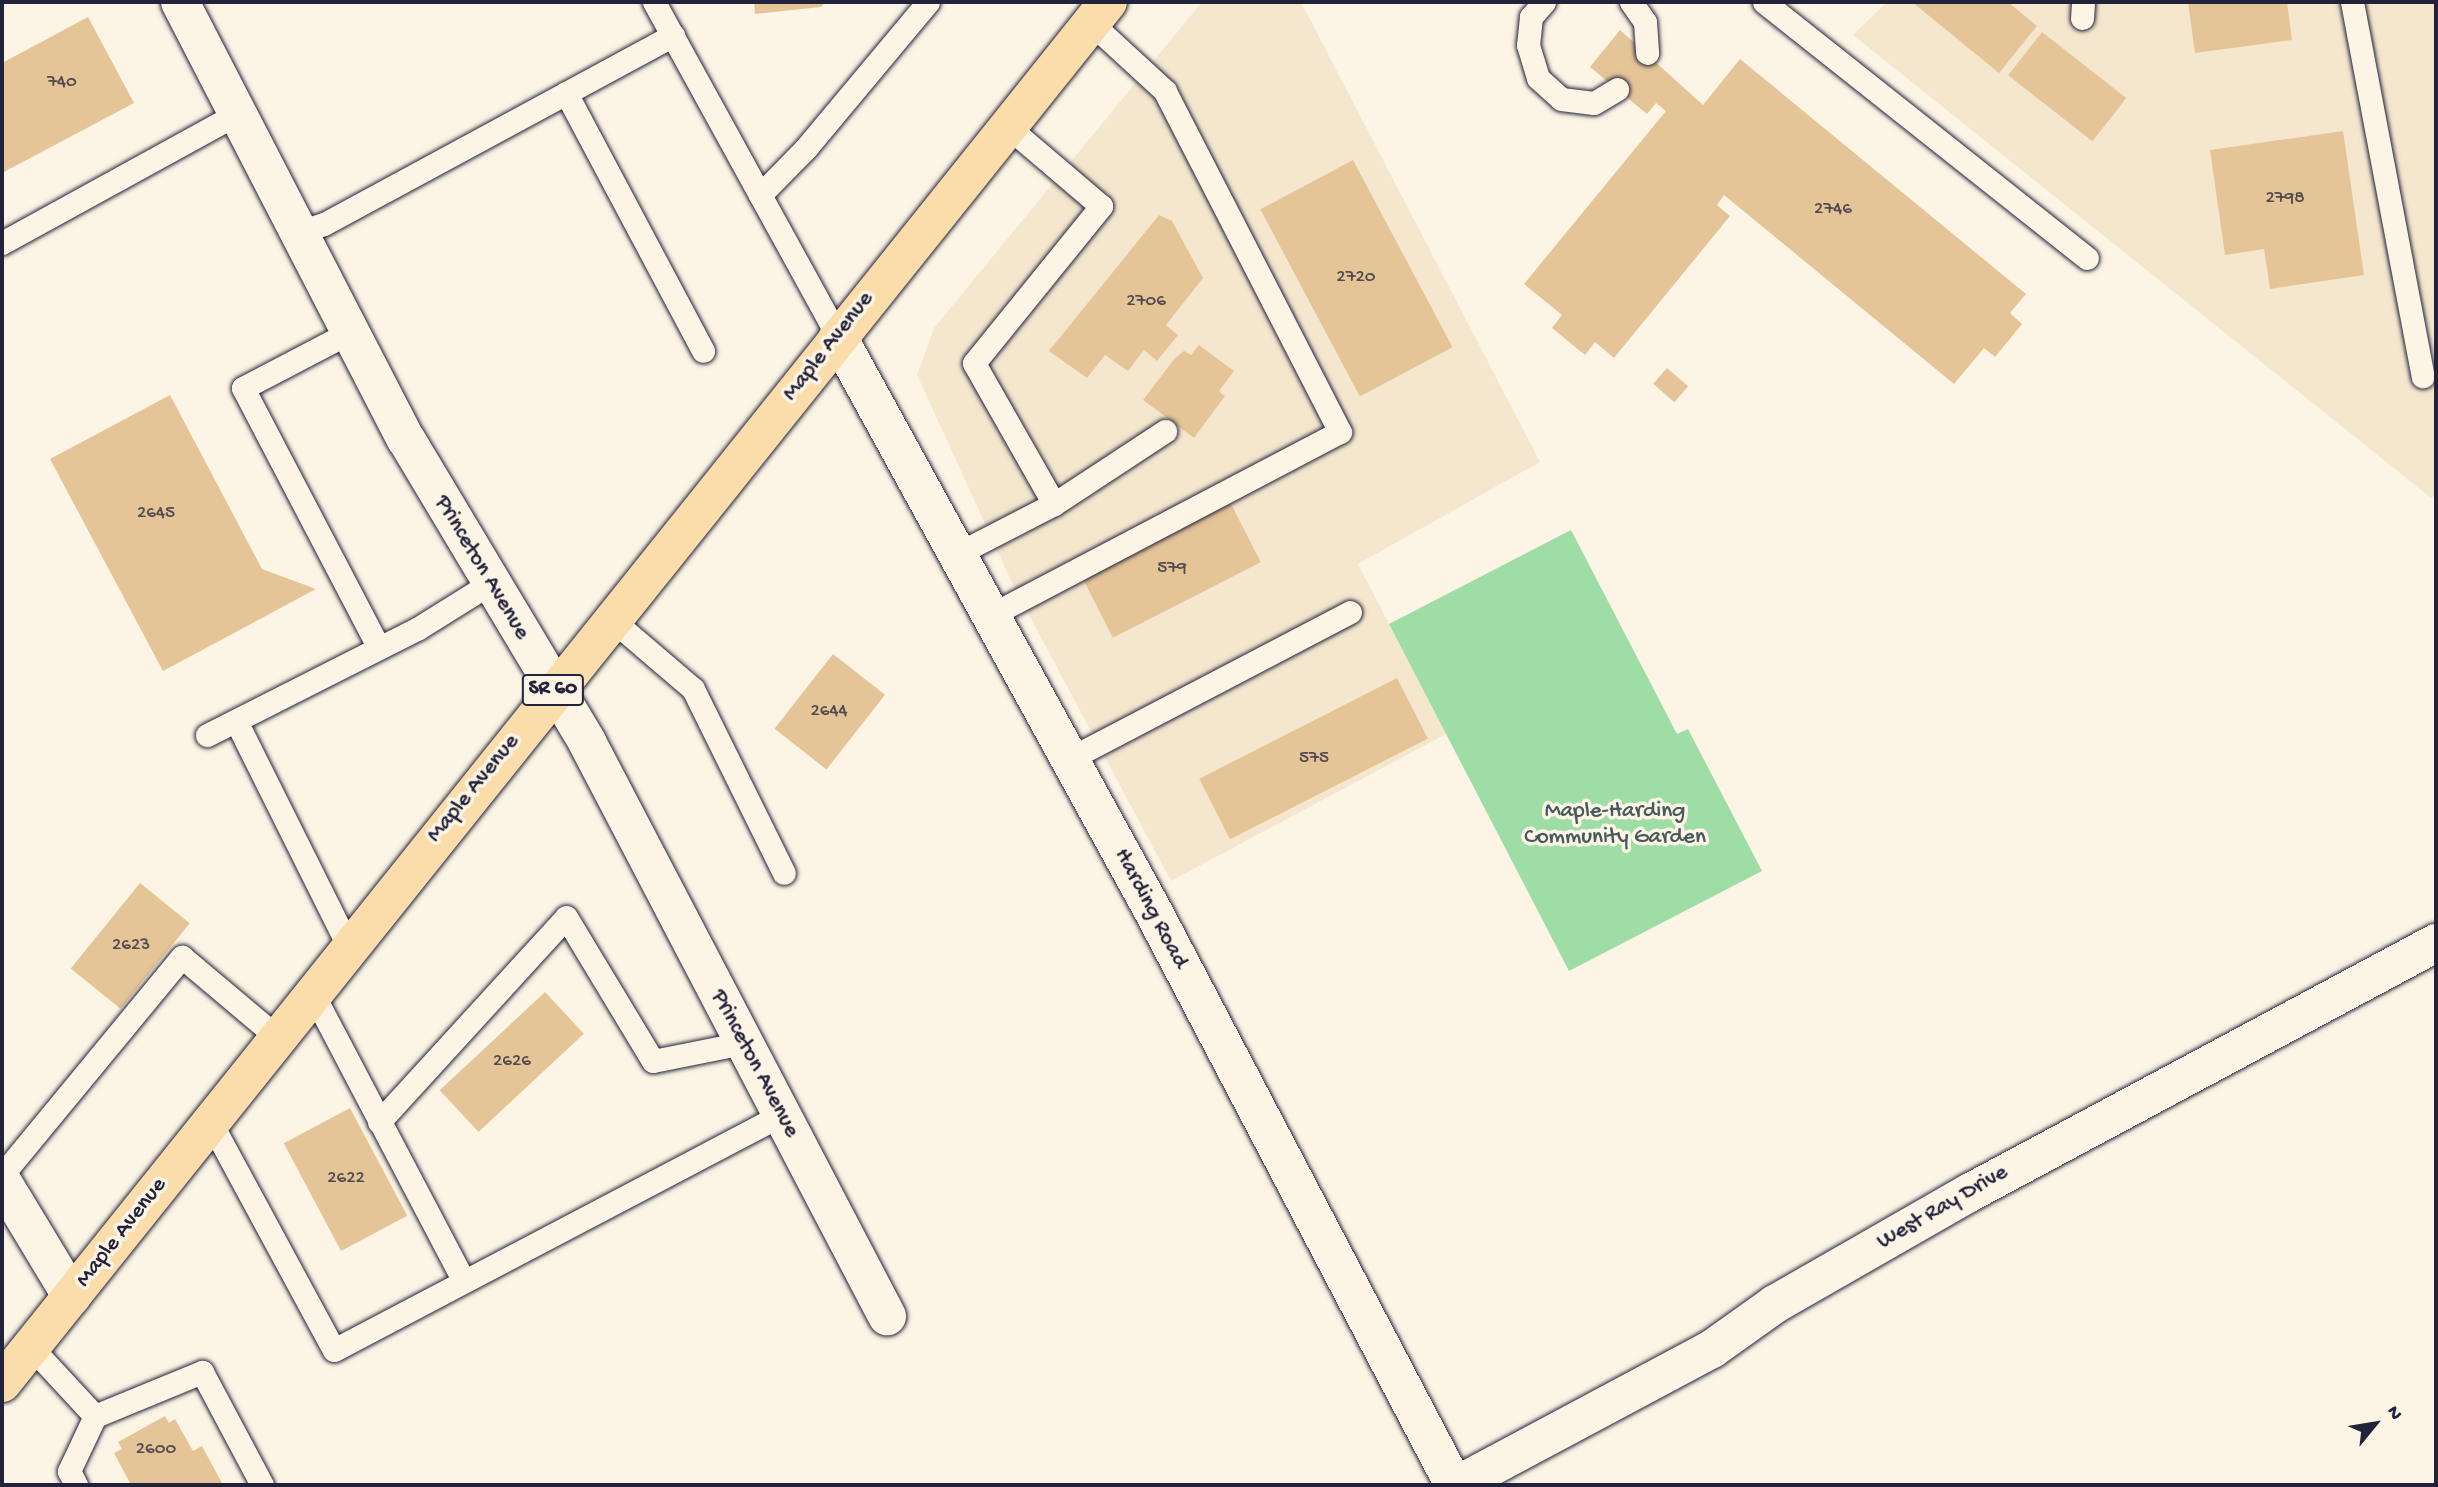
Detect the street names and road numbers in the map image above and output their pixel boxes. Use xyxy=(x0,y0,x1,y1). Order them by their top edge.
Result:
street label: Maple Avenue xyxy=(778,287,880,407)
street label: Princeton Avenue xyxy=(427,491,535,645)
road number: SR 60 xyxy=(522,672,584,708)
street label: Maple Avenue xyxy=(422,729,526,849)
street label: Harding Road xyxy=(1107,844,1193,974)
street label: Princeton Avenue xyxy=(703,985,805,1143)
street label: West Ray Drive xyxy=(1873,1159,2013,1257)
street label: Maple Avenue xyxy=(71,1173,173,1293)

